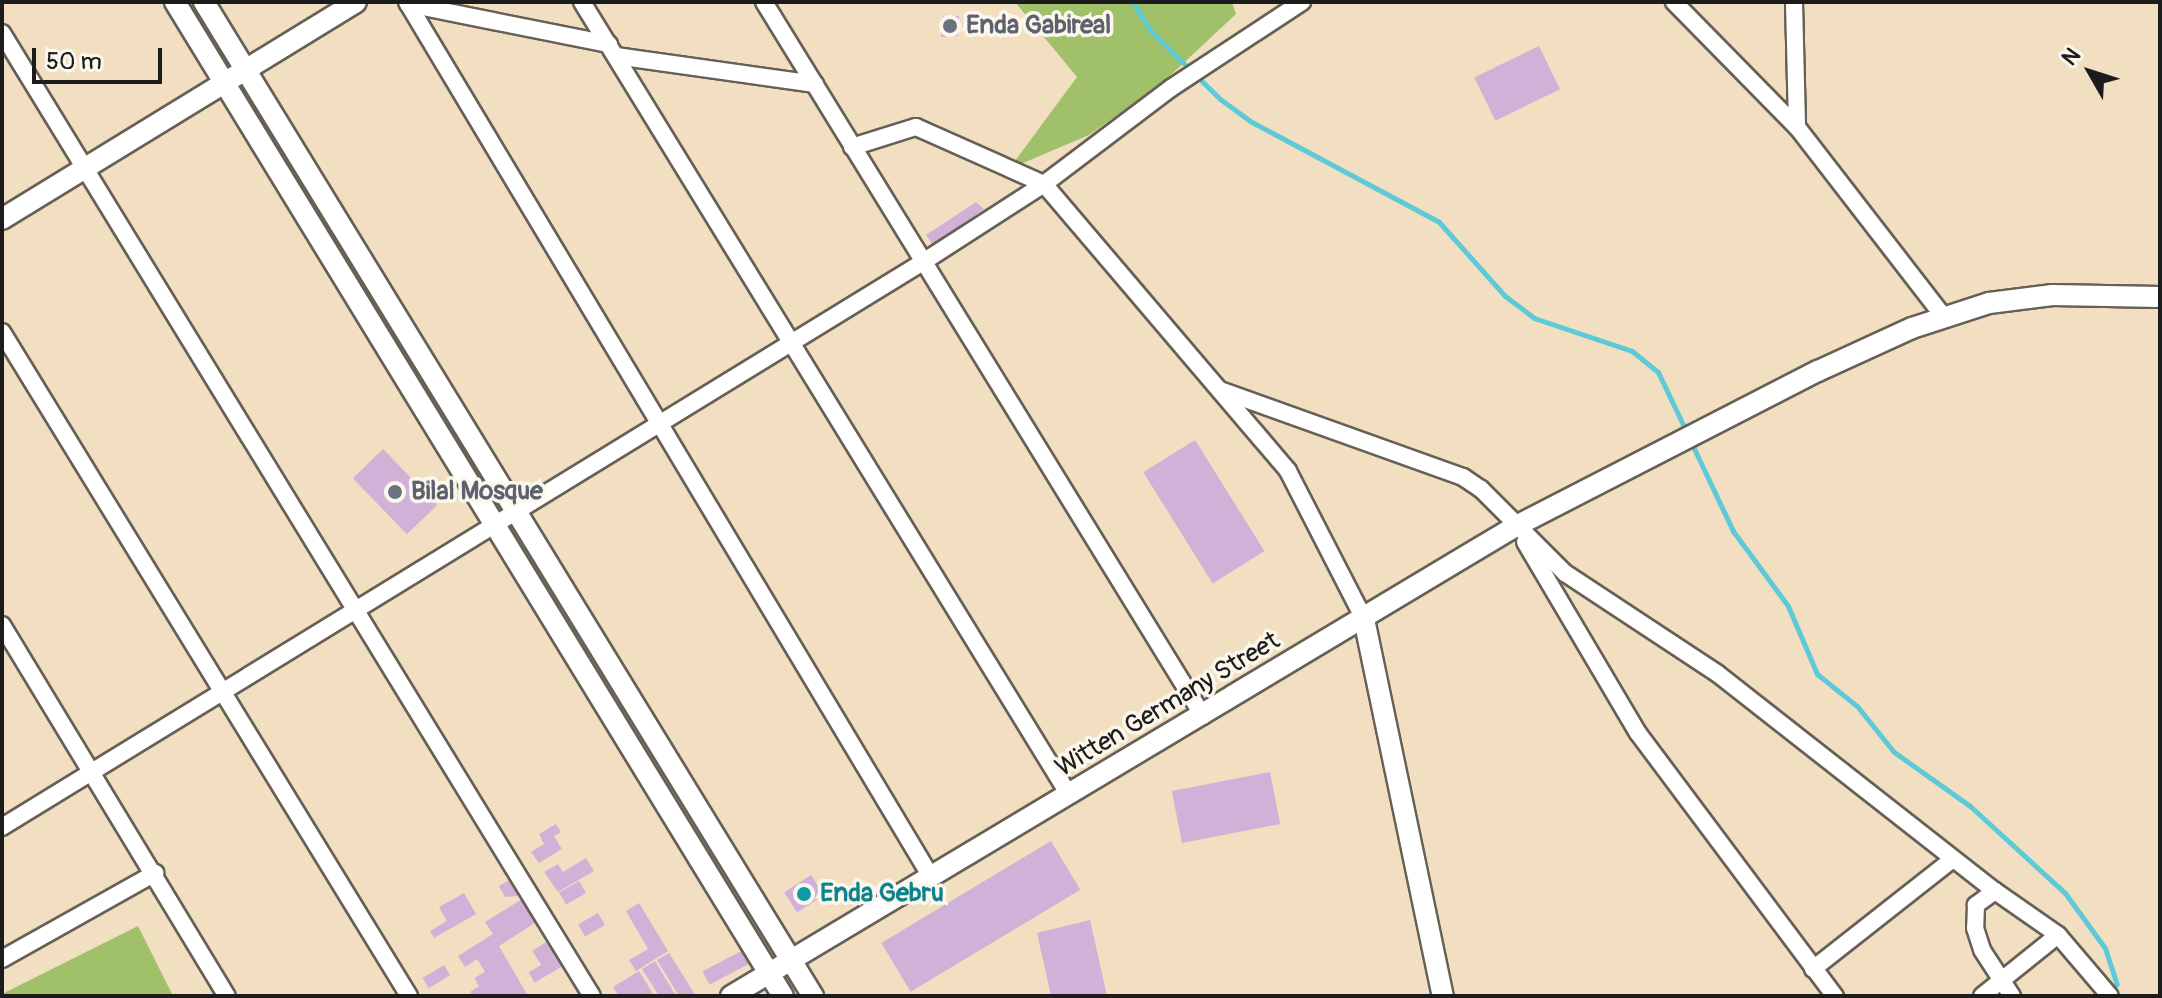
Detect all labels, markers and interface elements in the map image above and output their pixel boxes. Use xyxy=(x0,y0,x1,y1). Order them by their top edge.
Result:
place label: Enda Gabireal xyxy=(966,10,1111,42)
marker: Enda Gabireal xyxy=(941,17,959,35)
scale bar xyxy=(36,32,166,82)
north arrow xyxy=(2050,32,2130,112)
text: N xyxy=(2056,42,2087,71)
text: 50 m xyxy=(46,47,102,76)
place label: Bilal Mosque xyxy=(411,476,543,508)
marker: Bilal Mosque xyxy=(386,483,404,501)
street label: Witten Germany Street xyxy=(1050,626,1286,784)
place label: Enda Gebru xyxy=(820,878,944,910)
marker: Enda Gebru xyxy=(795,885,813,903)

